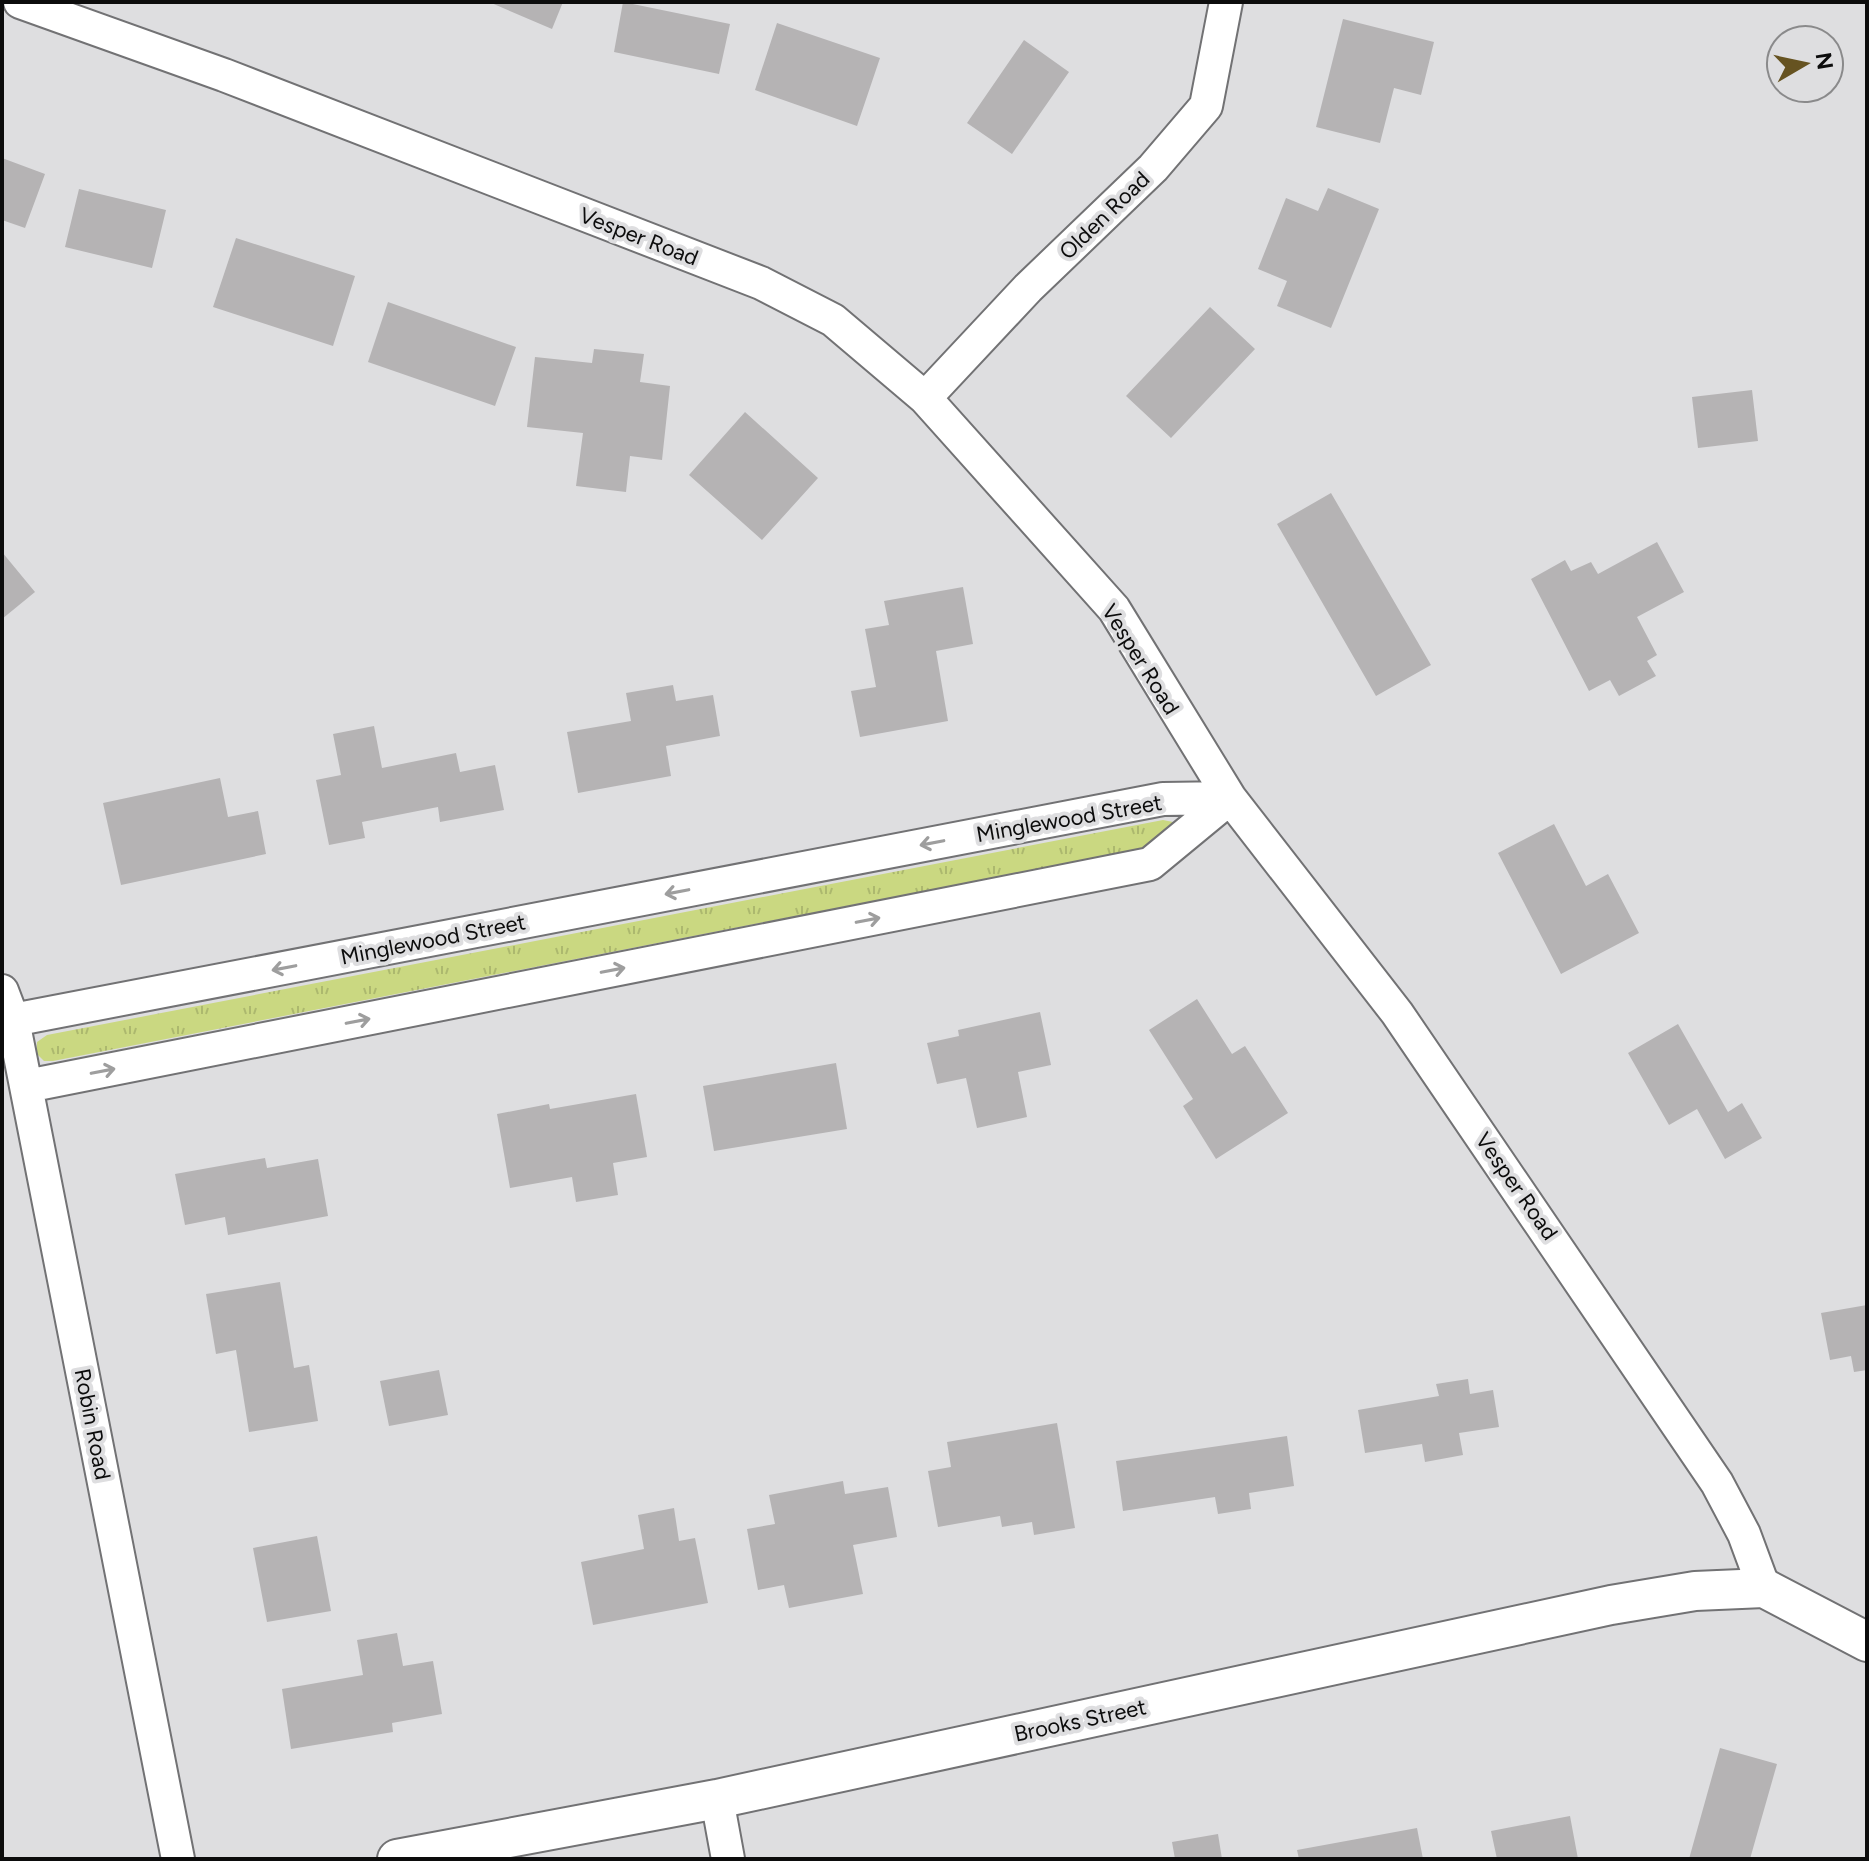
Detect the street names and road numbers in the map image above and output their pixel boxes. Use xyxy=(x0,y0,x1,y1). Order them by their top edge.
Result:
street label: Olden Road xyxy=(1054,166,1155,265)
street label: Vesper Road xyxy=(576,201,702,271)
street label: Vesper Road xyxy=(1096,599,1185,719)
street label: Minglewood Street xyxy=(974,789,1164,848)
street label: Minglewood Street xyxy=(338,908,528,971)
street label: Vesper Road xyxy=(1470,1127,1564,1245)
street label: Robin Road xyxy=(68,1366,117,1482)
street label: Brooks Street xyxy=(1012,1693,1149,1748)

